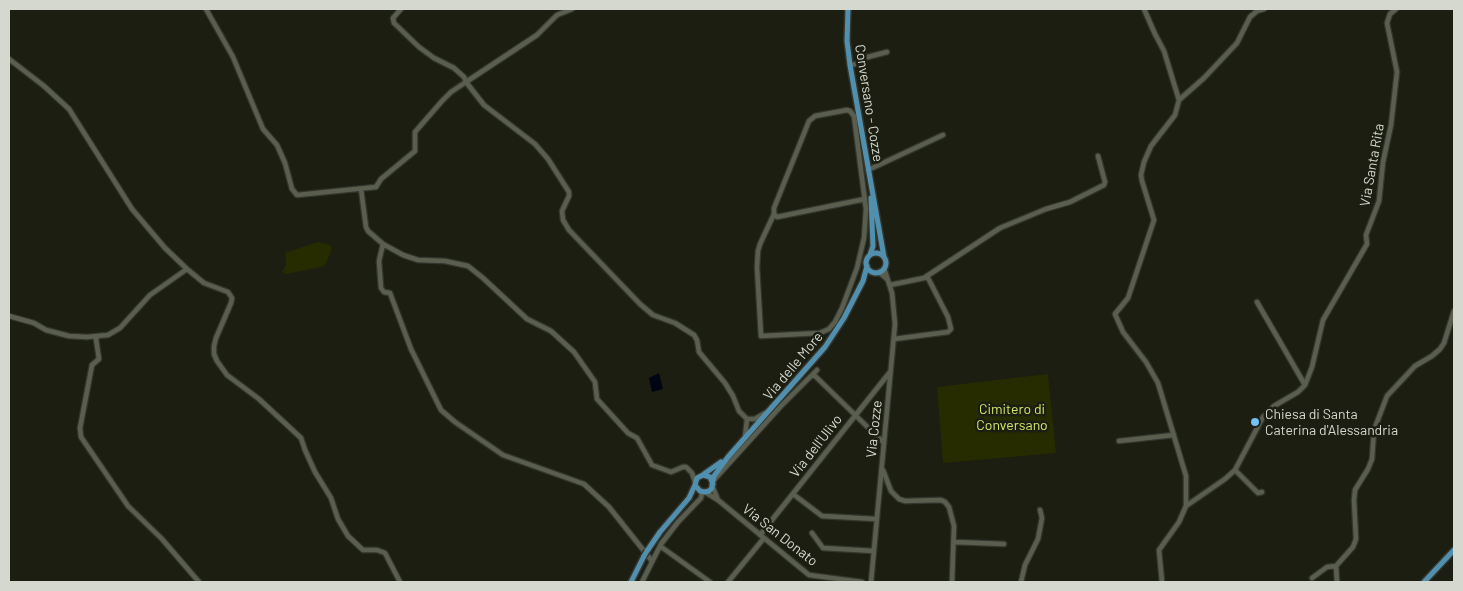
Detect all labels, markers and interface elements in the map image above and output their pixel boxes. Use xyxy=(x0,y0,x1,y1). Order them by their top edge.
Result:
street label: Conversano - Cozze xyxy=(851,43,887,163)
street label: Via Santa Rita xyxy=(1356,122,1388,208)
street label: Via delle More xyxy=(760,329,826,403)
street label: Via Cozze xyxy=(863,399,885,459)
park label: Cimitero di Conversano xyxy=(976,401,1048,434)
place label: Chiesa di Santa Caterina d'Alessandria xyxy=(1265,406,1398,438)
street label: Via dell'Ulivo xyxy=(786,411,846,481)
marker: Chiesa di Santa Caterina d'Alessandria xyxy=(1249,416,1261,428)
street label: Via San Donato xyxy=(739,500,821,570)

